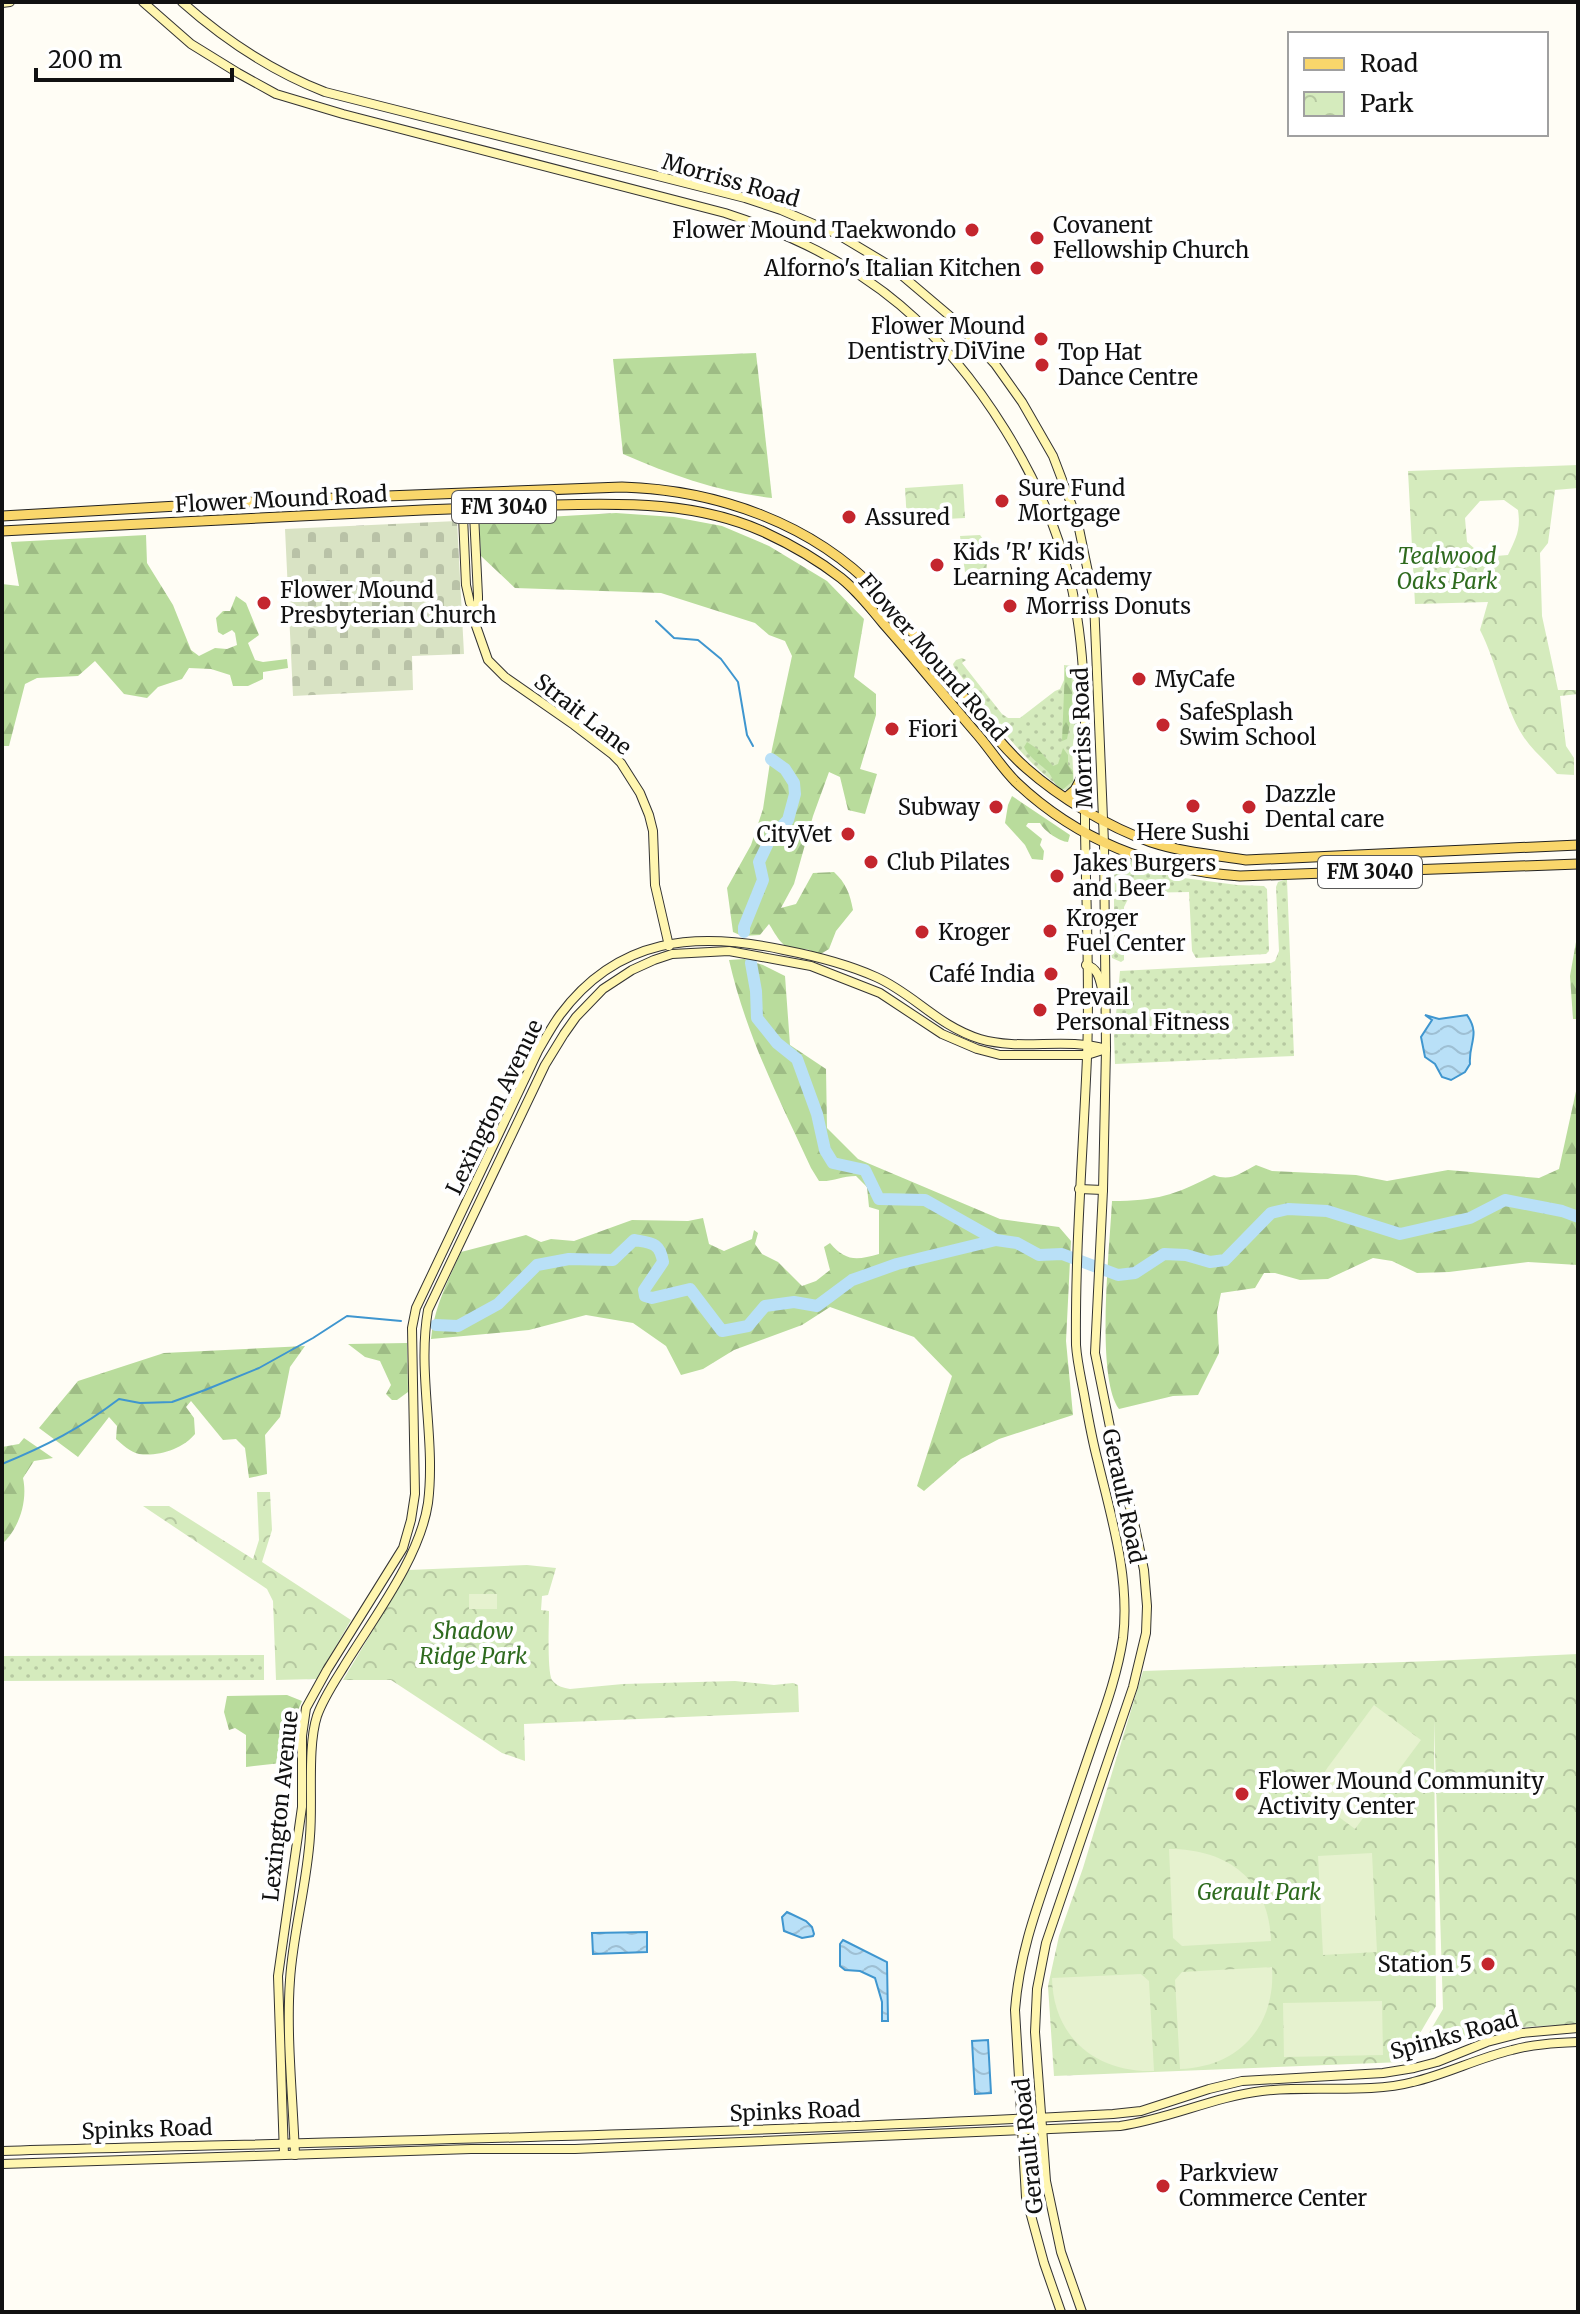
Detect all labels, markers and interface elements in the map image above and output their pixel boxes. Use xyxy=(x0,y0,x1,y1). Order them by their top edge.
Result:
scale bar xyxy=(36,32,232,82)
legend xyxy=(1288,32,1548,136)
text: 200 m xyxy=(48,44,123,75)
text: Road xyxy=(1360,48,1418,79)
text: Park xyxy=(1360,88,1414,119)
street label: Morriss Road xyxy=(659,147,803,213)
place label: Covanent Fellowship Church xyxy=(1053,211,1250,264)
place label: Flower Mound Taekwondo xyxy=(672,216,956,244)
marker: Flower Mound Taekwondo xyxy=(963,221,981,239)
marker: Covanent Fellowship Church xyxy=(1028,229,1046,247)
place label: Alforno's Italian Kitchen xyxy=(763,254,1021,282)
marker: Alforno's Italian Kitchen xyxy=(1028,259,1046,277)
place label: Flower Mound Dentistry DiVine xyxy=(847,312,1025,365)
marker: Flower Mound Dentistry DiVine xyxy=(1032,330,1050,348)
place label: Top Hat Dance Centre xyxy=(1058,338,1198,391)
marker: Top Hat Dance Centre xyxy=(1033,356,1051,374)
place label: Sure Fund Mortgage xyxy=(1018,474,1125,527)
street label: Flower Mound Road xyxy=(174,479,388,519)
road number: FM 3040 xyxy=(452,491,556,523)
marker: Sure Fund Mortgage xyxy=(993,492,1011,510)
place label: Assured xyxy=(864,503,950,531)
marker: Assured xyxy=(840,508,858,526)
place label: Kids 'R' Kids Learning Academy xyxy=(953,538,1152,591)
park label: Tealwood Oaks Park xyxy=(1397,542,1497,595)
marker: Kids 'R' Kids Learning Academy xyxy=(928,556,946,574)
street label: Flower Mound Road xyxy=(853,568,1013,746)
place label: Flower Mound Presbyterian Church xyxy=(280,576,497,629)
place label: Morriss Donuts xyxy=(1026,592,1191,620)
marker: Flower Mound Presbyterian Church xyxy=(255,594,273,612)
marker: Morriss Donuts xyxy=(1001,597,1019,615)
place label: MyCafe xyxy=(1155,665,1235,693)
street label: Strait Lane xyxy=(529,667,637,761)
street label: Morriss Road xyxy=(1066,667,1098,809)
marker: MyCafe xyxy=(1130,670,1148,688)
place label: SafeSplash Swim School xyxy=(1179,698,1316,751)
place label: Fiori xyxy=(908,715,958,743)
marker: SafeSplash Swim School xyxy=(1154,716,1172,734)
marker: Fiori xyxy=(883,720,901,738)
place label: Dazzle Dental care xyxy=(1265,780,1384,833)
place label: Subway xyxy=(898,793,980,821)
marker: Here Sushi xyxy=(1184,797,1202,815)
marker: Subway xyxy=(987,798,1005,816)
marker: Dazzle Dental care xyxy=(1240,798,1258,816)
place label: Here Sushi xyxy=(1136,818,1250,846)
place label: CityVet xyxy=(757,820,832,848)
marker: CityVet xyxy=(839,825,857,843)
place label: Club Pilates xyxy=(887,848,1010,876)
place label: Jakes Burgers and Beer xyxy=(1072,849,1216,902)
marker: Club Pilates xyxy=(862,853,880,871)
road number: FM 3040 xyxy=(1318,856,1422,888)
marker: Jakes Burgers and Beer xyxy=(1048,867,1066,885)
place label: Kroger Fuel Center xyxy=(1066,904,1186,957)
place label: Kroger xyxy=(938,918,1011,946)
marker: Kroger Fuel Center xyxy=(1041,922,1059,940)
marker: Kroger xyxy=(913,923,931,941)
place label: Café India xyxy=(929,960,1035,988)
marker: Café India xyxy=(1042,965,1060,983)
place label: Prevail Personal Fitness xyxy=(1056,983,1230,1036)
marker: Prevail Personal Fitness xyxy=(1031,1001,1049,1019)
street label: Lexington Avenue xyxy=(439,1015,549,1199)
street label: Gerault Road xyxy=(1096,1426,1152,1566)
park label: Shadow Ridge Park xyxy=(419,1617,527,1670)
street label: Lexington Avenue xyxy=(256,1709,304,1903)
place label: Flower Mound Community Activity Center xyxy=(1257,1767,1544,1820)
marker: Flower Mound Community Activity Center xyxy=(1233,1785,1251,1803)
park label: Gerault Park xyxy=(1197,1878,1321,1906)
place label: Station 5 xyxy=(1378,1950,1472,1978)
marker: Station 5 xyxy=(1479,1955,1497,1973)
street label: Spinks Road xyxy=(1387,2004,1521,2066)
street label: Gerault Road xyxy=(1007,2077,1049,2215)
street label: Spinks Road xyxy=(729,2095,861,2127)
street label: Spinks Road xyxy=(81,2113,213,2145)
place label: Parkview Commerce Center xyxy=(1179,2159,1367,2212)
marker: Parkview Commerce Center xyxy=(1154,2177,1172,2195)

